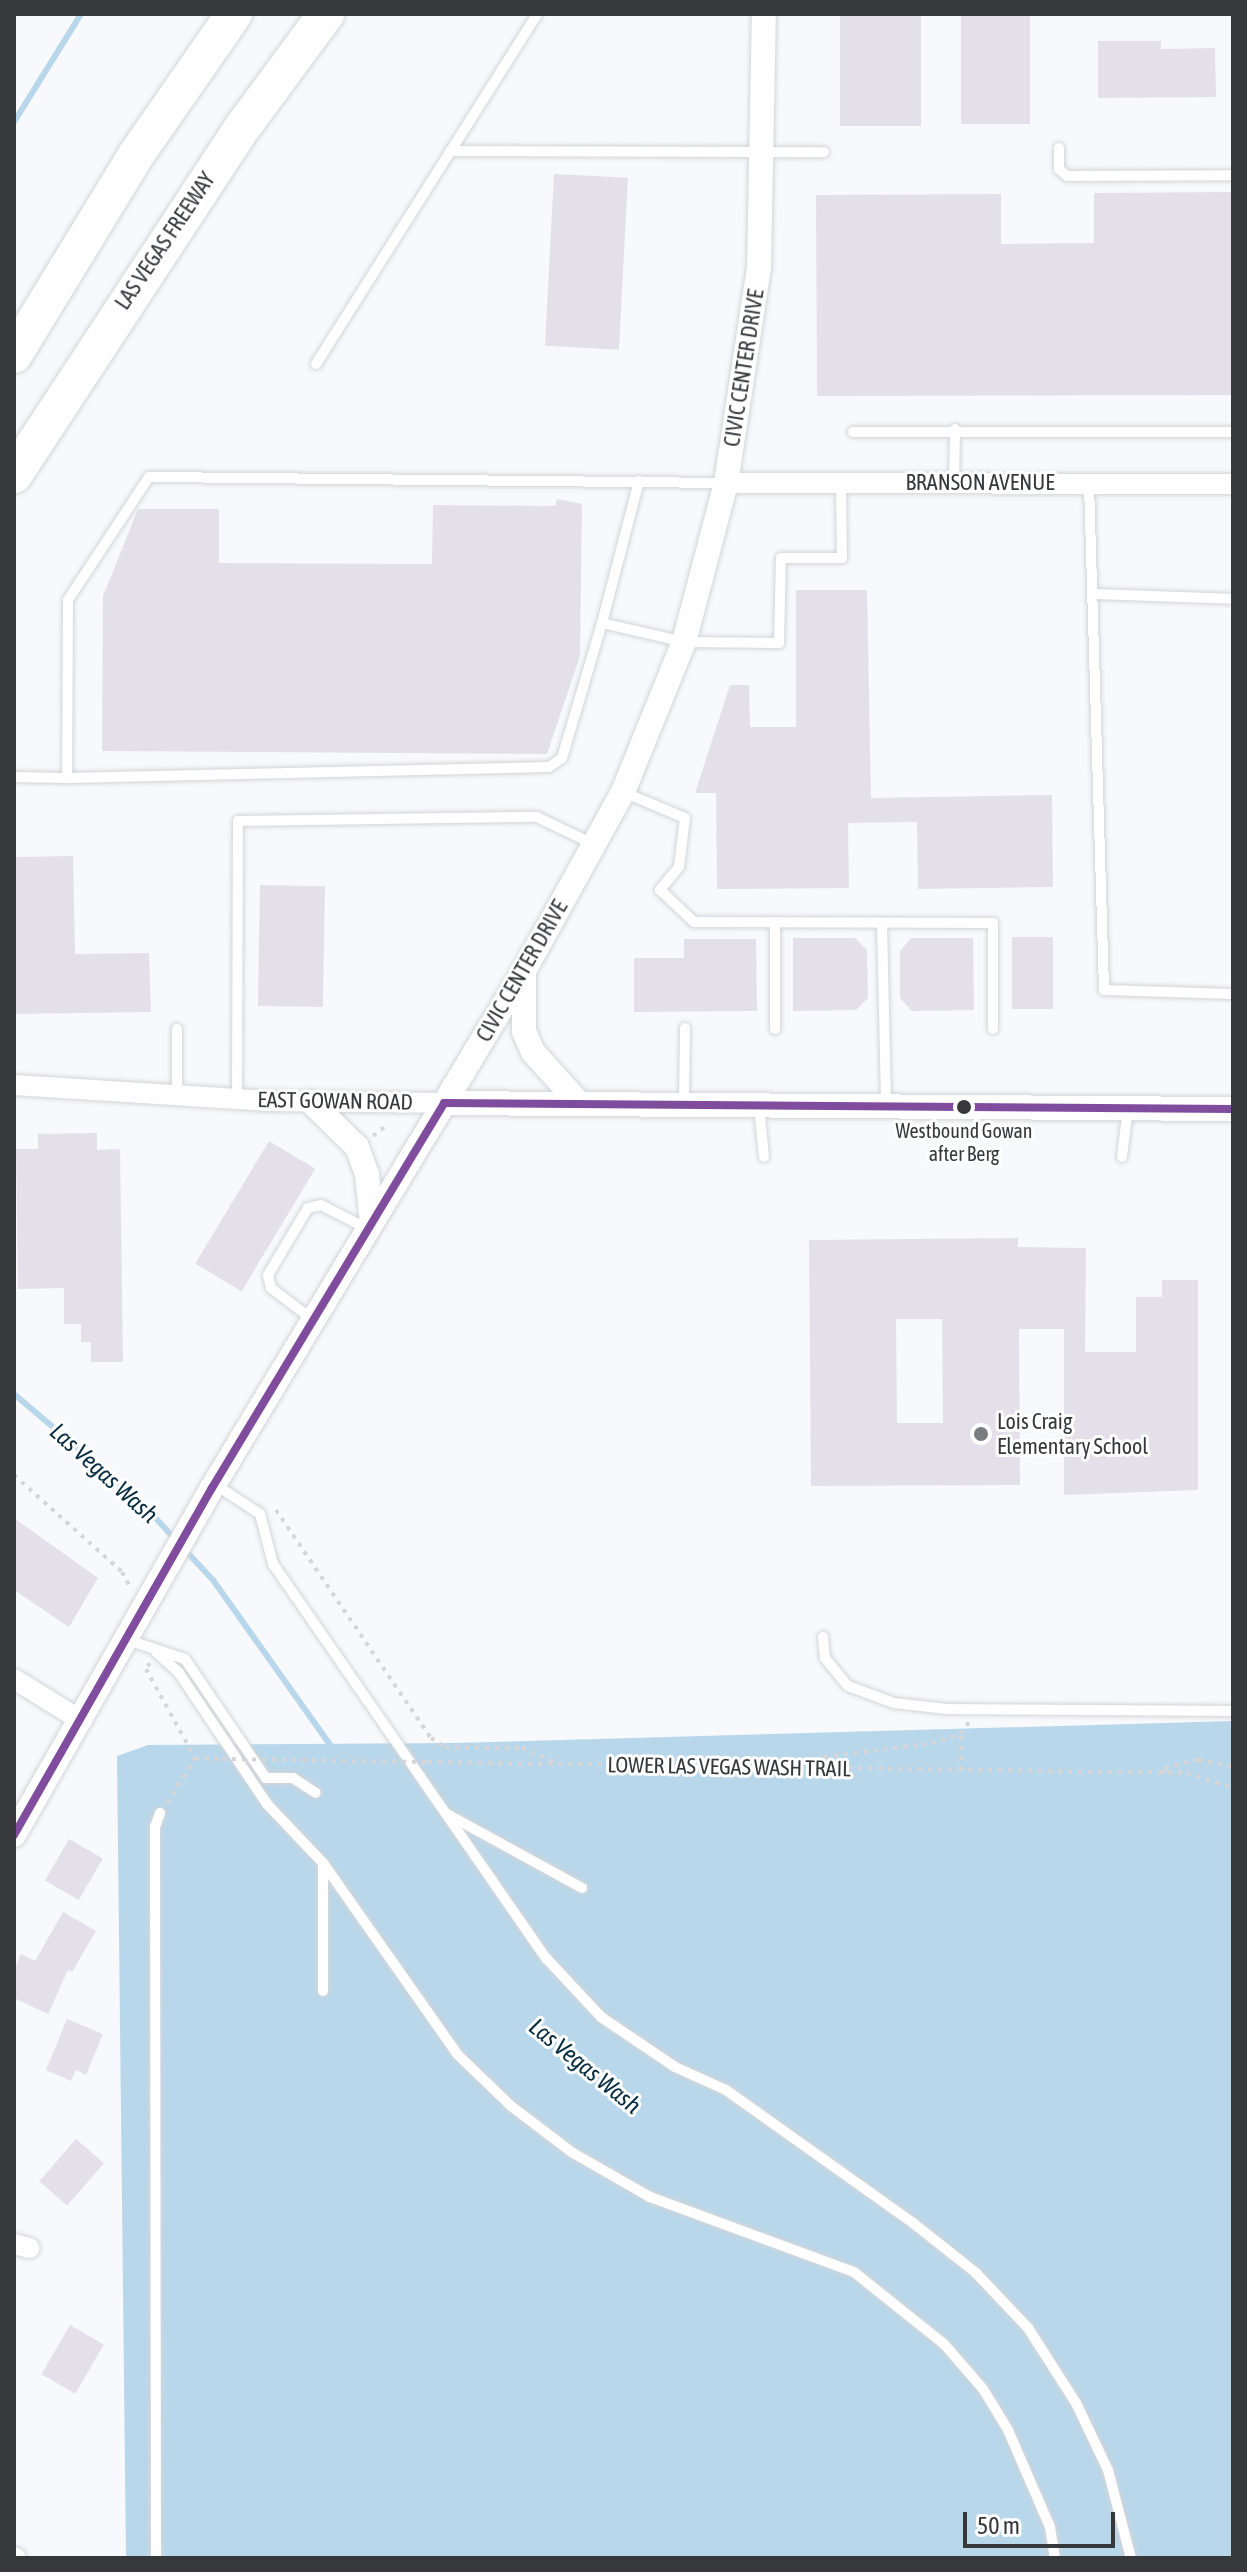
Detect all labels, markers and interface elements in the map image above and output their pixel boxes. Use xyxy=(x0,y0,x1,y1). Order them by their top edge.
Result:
street label: LAS VEGAS FREEWAY xyxy=(109,167,221,315)
street label: CIVIC CENTER DRIVE xyxy=(719,287,769,449)
street label: BRANSON AVENUE xyxy=(905,470,1055,496)
street label: CIVIC CENTER DRIVE xyxy=(471,895,573,1047)
street label: EAST GOWAN ROAD xyxy=(257,1086,413,1116)
marker: Westbound Gowan after Berg xyxy=(956,1099,972,1115)
place label: Westbound Gowan after Berg xyxy=(896,1118,1032,1165)
place label: Lois Craig Elementary School xyxy=(997,1408,1148,1460)
water label: Las Vegas Wash xyxy=(44,1417,164,1529)
marker: Lois Craig Elementary School xyxy=(972,1425,990,1443)
street label: LOWER LAS VEGAS WASH TRAIL xyxy=(607,1752,851,1782)
water label: Las Vegas Wash xyxy=(523,2012,647,2120)
scale bar xyxy=(967,2496,1119,2546)
text: 50 m xyxy=(977,2512,1020,2539)

